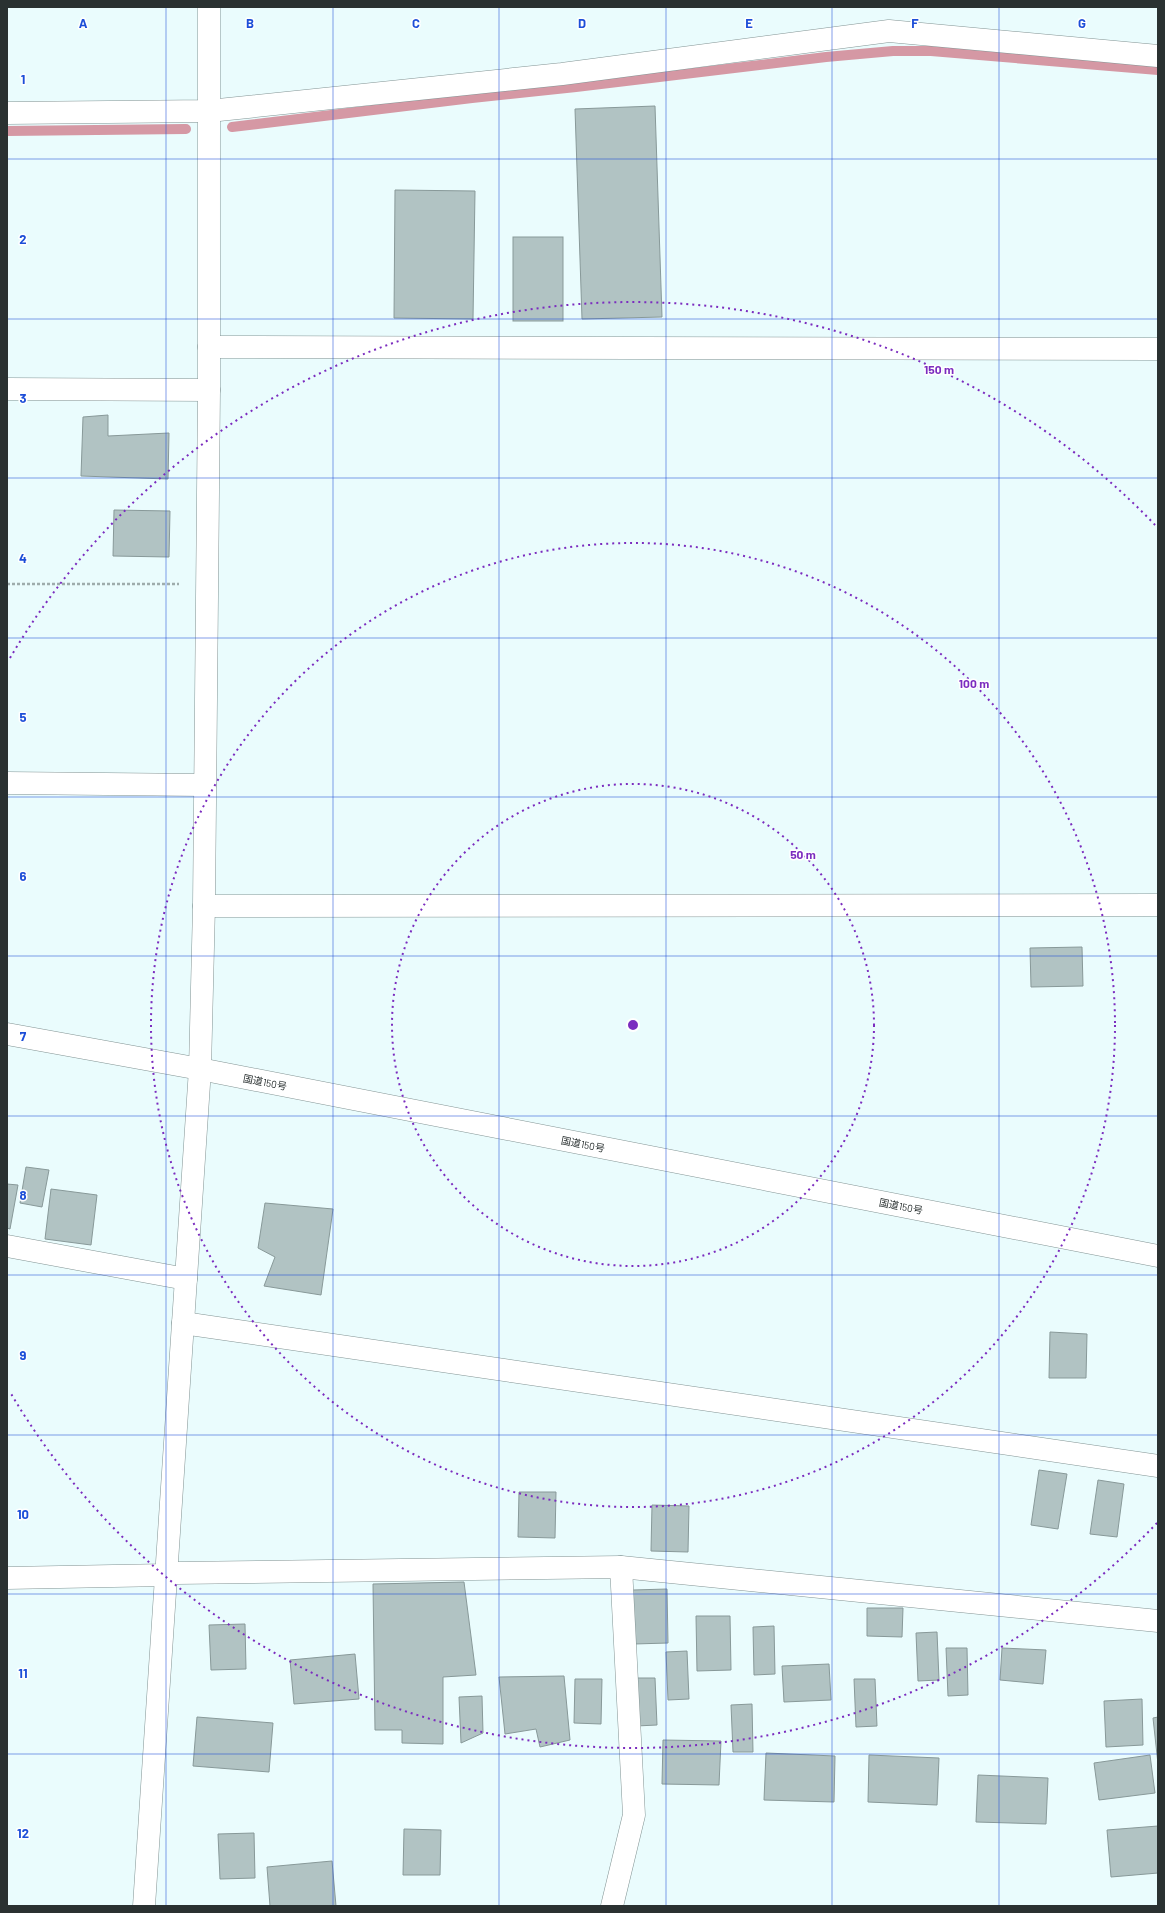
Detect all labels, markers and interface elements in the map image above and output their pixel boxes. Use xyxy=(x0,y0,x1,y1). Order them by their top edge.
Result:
text: A xyxy=(79,15,88,31)
text: B xyxy=(246,15,254,31)
text: C xyxy=(412,15,420,31)
text: D xyxy=(578,15,586,31)
text: E xyxy=(745,15,753,31)
text: F xyxy=(911,15,919,31)
text: G xyxy=(1078,15,1086,31)
text: 1 xyxy=(21,71,25,87)
text: 2 xyxy=(19,231,27,247)
text: 150 m xyxy=(924,362,954,376)
text: 3 xyxy=(19,390,27,406)
text: 4 xyxy=(19,550,27,566)
text: 100 m xyxy=(959,676,989,690)
text: 5 xyxy=(19,709,27,725)
text: 50 m xyxy=(790,847,816,861)
text: 6 xyxy=(20,868,27,884)
centre of rings xyxy=(626,1018,640,1032)
text: 7 xyxy=(20,1028,27,1044)
street label: 国道150号 xyxy=(242,1072,288,1092)
street label: 国道150号 xyxy=(560,1134,606,1154)
text: 8 xyxy=(19,1187,27,1203)
street label: 国道150号 xyxy=(878,1196,924,1216)
text: 9 xyxy=(20,1347,27,1363)
text: 10 xyxy=(17,1506,29,1522)
text: 11 xyxy=(18,1665,28,1681)
text: 12 xyxy=(17,1825,29,1841)

